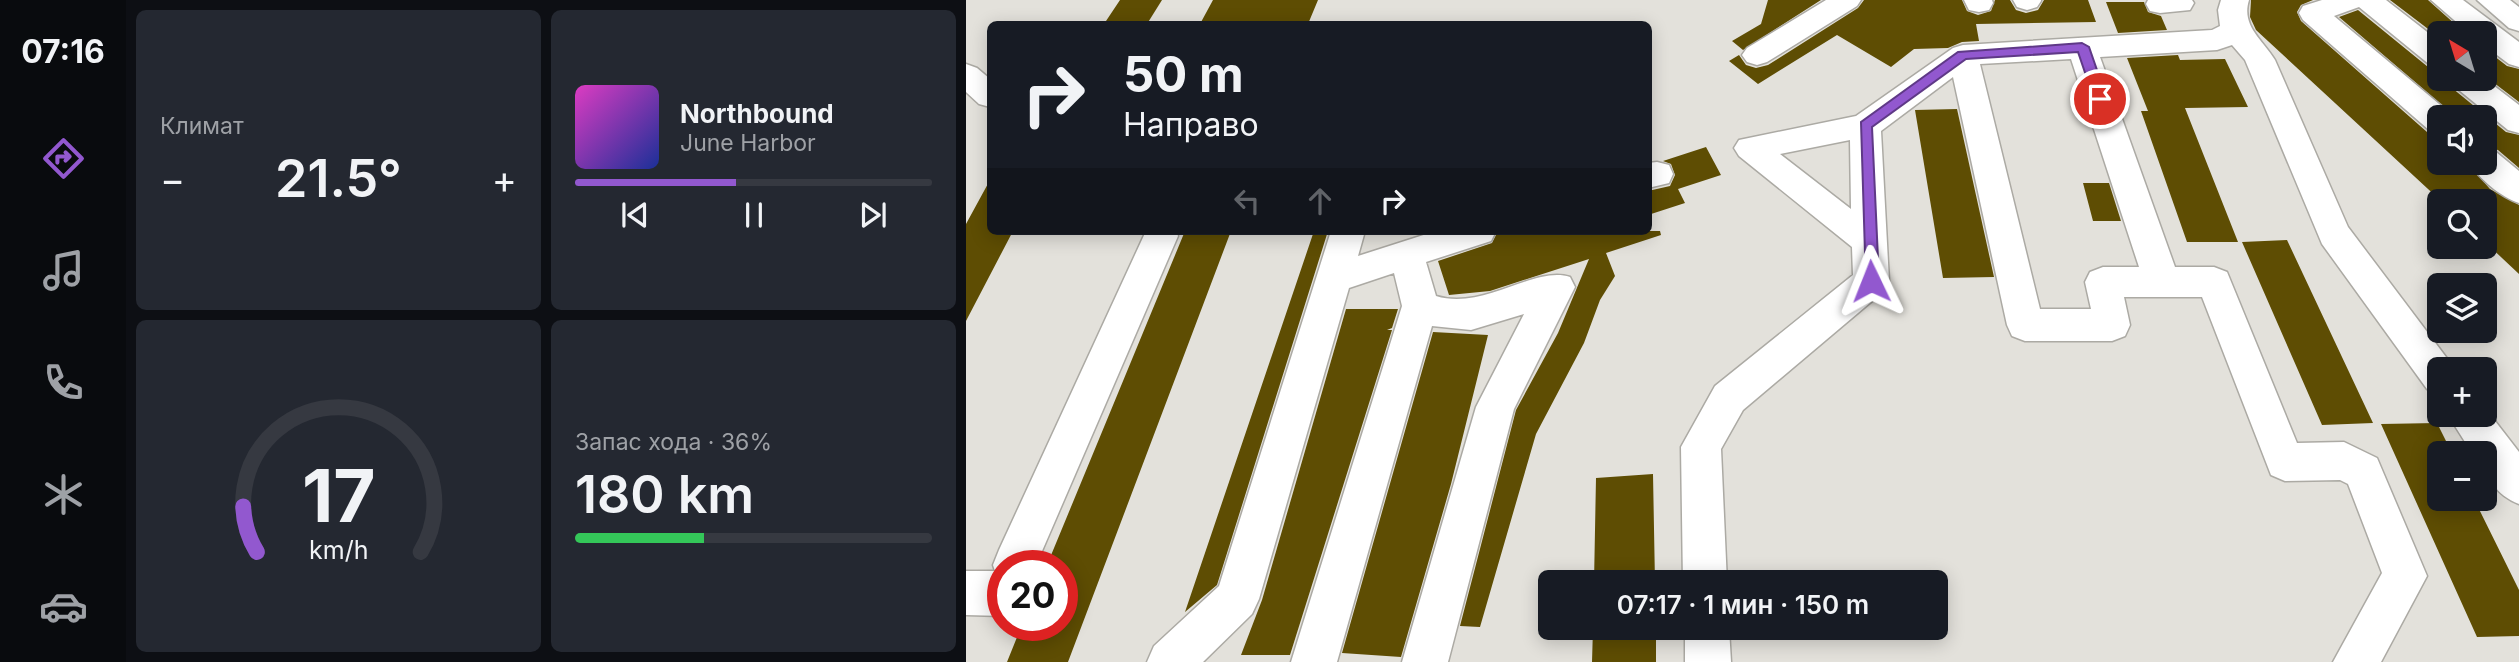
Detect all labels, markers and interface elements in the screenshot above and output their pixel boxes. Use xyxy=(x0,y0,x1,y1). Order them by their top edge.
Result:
north arrow xyxy=(2427,21,2497,91)
map controls xyxy=(2427,21,2497,511)
text: 07:16 xyxy=(21,32,105,71)
text: 50 m xyxy=(1123,45,1244,104)
icon: right xyxy=(1008,49,1099,140)
pin xyxy=(2070,69,2130,129)
icon: arrive xyxy=(2081,80,2119,118)
text: Northbound xyxy=(680,98,834,129)
text: Направо xyxy=(1123,105,1259,144)
button: sound xyxy=(2427,105,2497,175)
text: Климат xyxy=(160,112,244,140)
text: June Harbor xyxy=(680,129,816,157)
icon: directions xyxy=(39,134,88,183)
text: 21.5° xyxy=(275,147,402,210)
text: − xyxy=(160,156,185,202)
text: + xyxy=(492,156,517,202)
icon: left xyxy=(1228,182,1266,220)
icon: ahead xyxy=(1301,182,1339,220)
icon: right xyxy=(1374,182,1412,220)
button: search xyxy=(2427,189,2497,259)
icon: previous xyxy=(616,196,654,234)
icon: pause xyxy=(735,196,773,234)
icon: next xyxy=(854,196,892,234)
position arrow xyxy=(1834,244,1908,318)
icon: music xyxy=(39,246,88,295)
button: layers xyxy=(2427,273,2497,343)
button: + xyxy=(2427,357,2497,427)
icon: phone xyxy=(39,358,88,407)
text: Запас хода · 36% xyxy=(575,428,772,456)
button: − xyxy=(2427,441,2497,511)
text: 17 xyxy=(302,451,375,540)
text: 180 km xyxy=(575,463,754,526)
icon: climate xyxy=(39,470,88,519)
text: km/h xyxy=(309,535,368,565)
speed limit sign: 20 xyxy=(987,550,1078,641)
icon: car xyxy=(39,582,88,631)
text: 07:17 · 1 мин · 150 m xyxy=(1617,589,1869,620)

